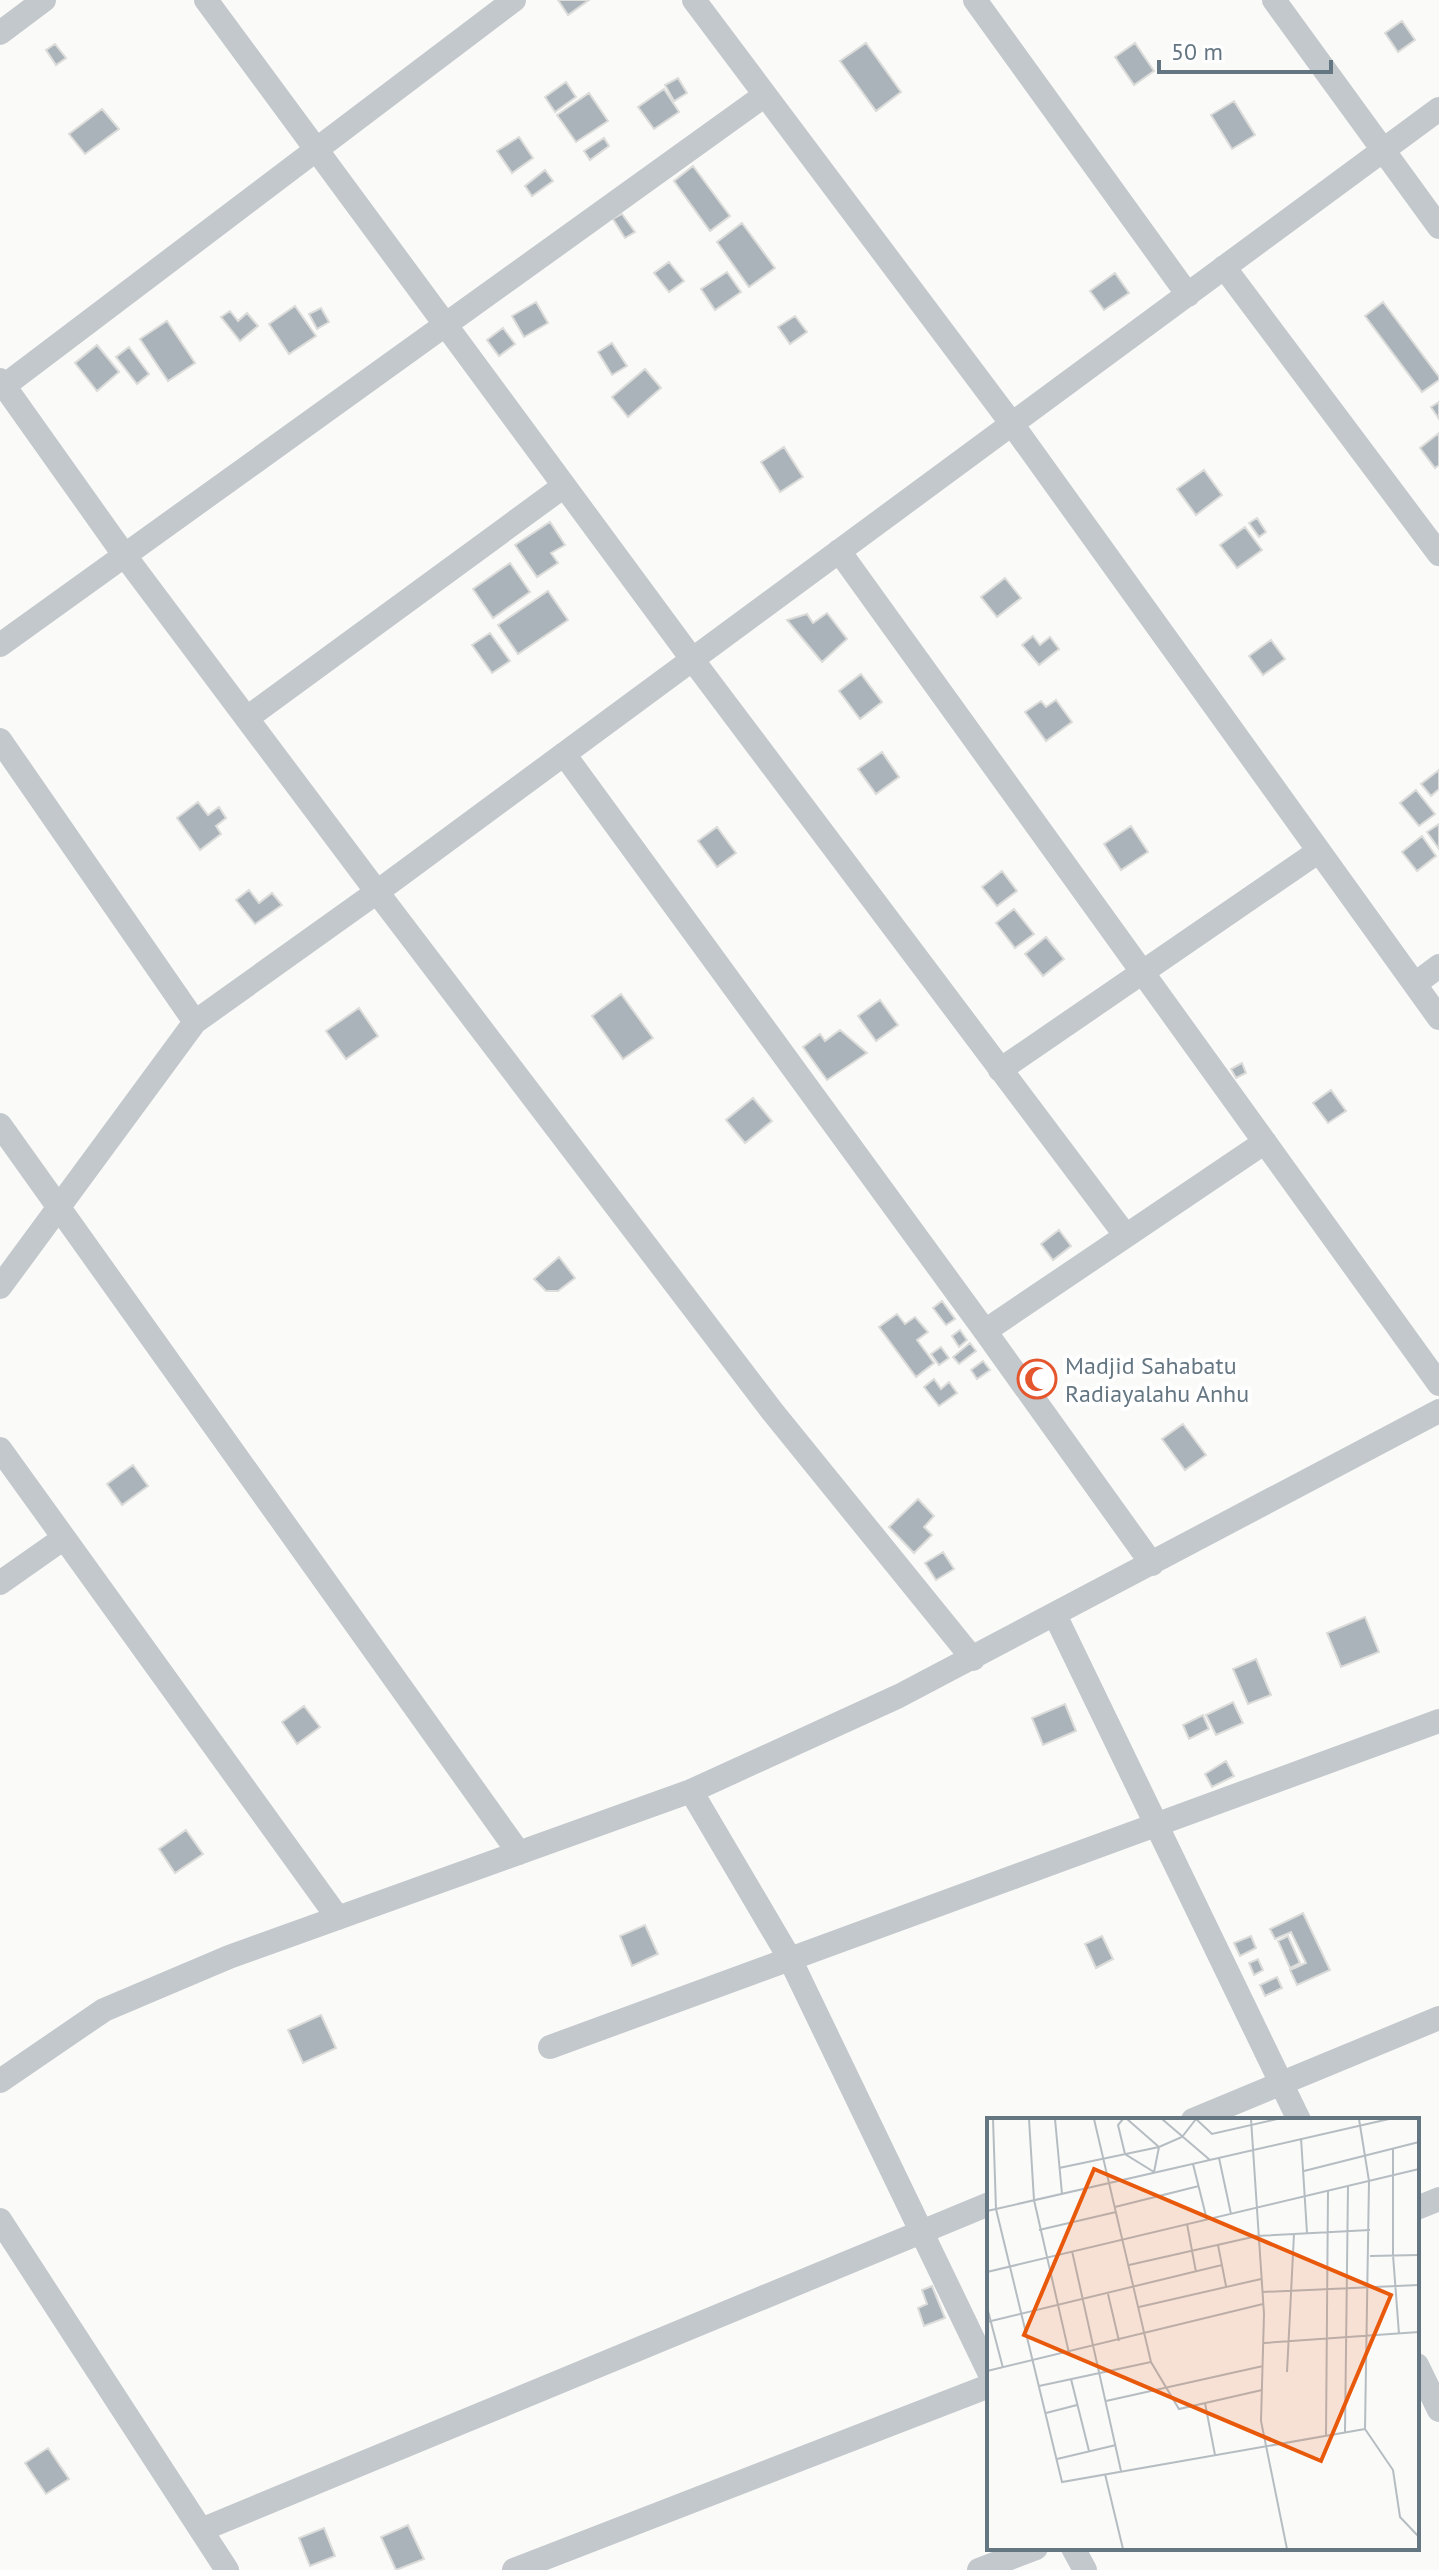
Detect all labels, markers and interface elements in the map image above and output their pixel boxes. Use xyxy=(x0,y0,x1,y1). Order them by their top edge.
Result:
scale bar xyxy=(1159,24,1331,74)
text: 50 m xyxy=(1171,36,1223,67)
place label: Madjid Sahabatu Radiayalahu Anhu xyxy=(1065,1350,1249,1409)
mosque icon: Madjid Sahabatu Radiayalahu Anhu xyxy=(1016,1358,1058,1400)
inset map xyxy=(987,2118,1419,2550)

